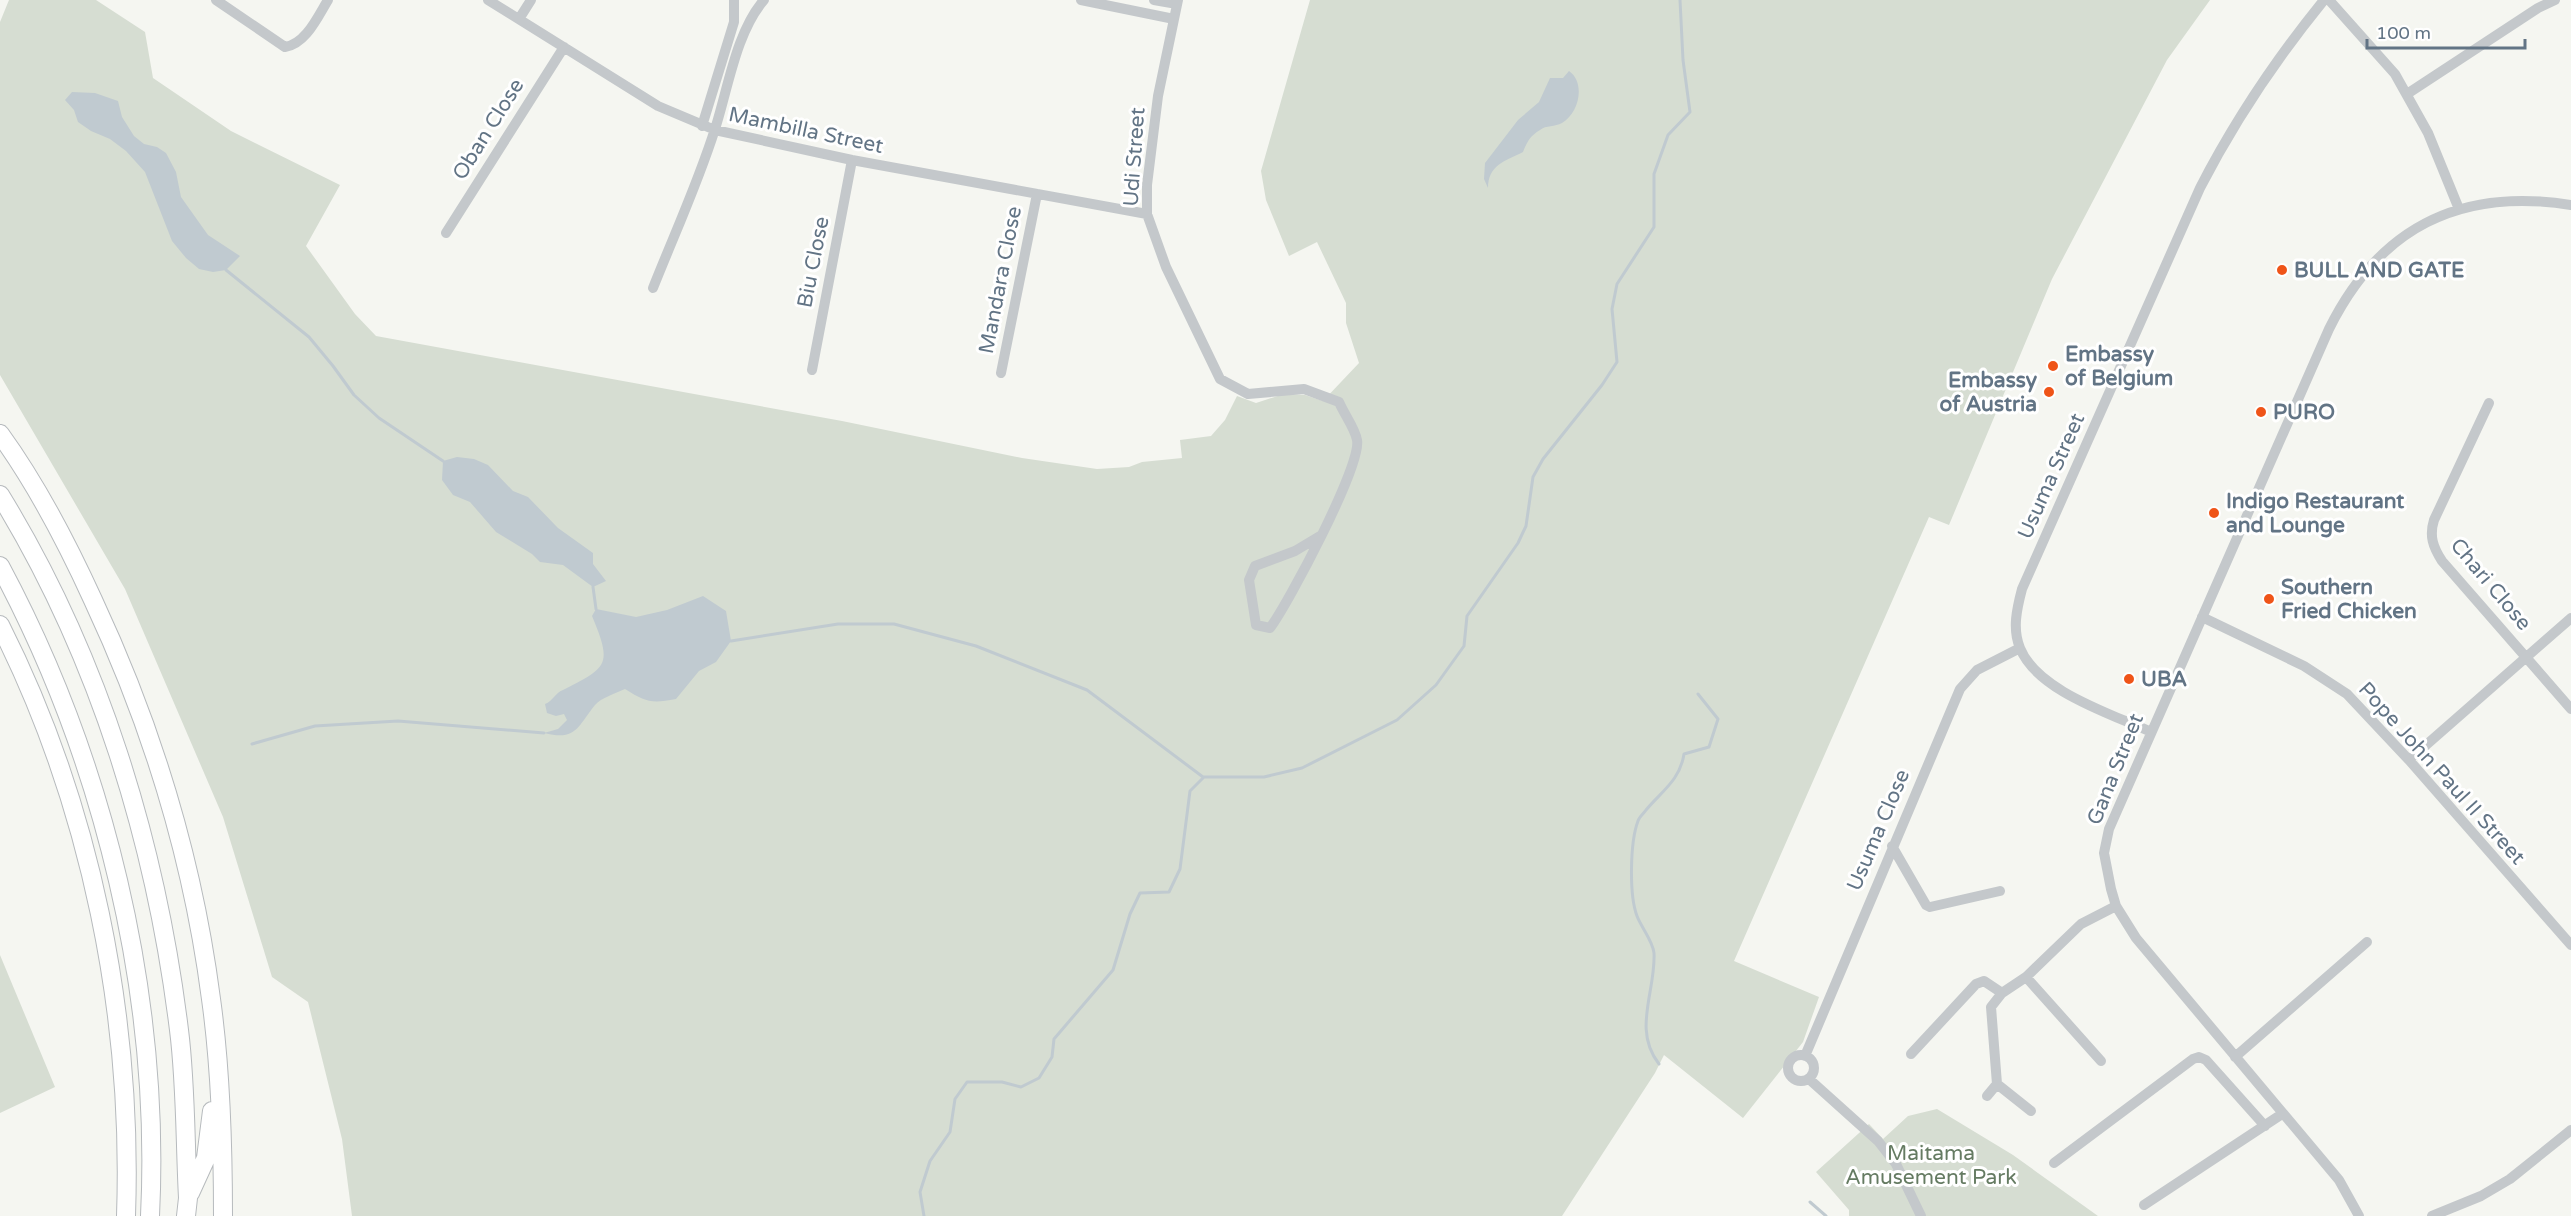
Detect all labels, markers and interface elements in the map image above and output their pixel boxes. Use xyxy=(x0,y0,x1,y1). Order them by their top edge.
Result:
scale bar xyxy=(2367,12,2524,50)
text: 100 m xyxy=(2376,22,2431,44)
street label: Oban Close xyxy=(447,74,529,185)
street label: Mambilla Street xyxy=(726,102,886,159)
street label: Udi Street xyxy=(1119,107,1150,208)
street label: Mandara Close xyxy=(974,204,1027,356)
street label: Biu Close xyxy=(792,214,835,310)
place label: BULL AND GATE xyxy=(2294,258,2464,283)
marker: BULL AND GATE xyxy=(2275,263,2289,277)
place label: Embassy of Belgium xyxy=(2065,342,2173,391)
marker: Embassy of Belgium xyxy=(2046,359,2060,373)
place label: Embassy of Austria xyxy=(1940,368,2038,417)
marker: Embassy of Austria xyxy=(2042,385,2056,399)
place label: PURO xyxy=(2273,400,2335,425)
marker: PURO xyxy=(2254,405,2268,419)
street label: Usuma Street xyxy=(2013,409,2090,543)
place label: Indigo Restaurant and Lounge xyxy=(2226,489,2404,538)
marker: Indigo Restaurant and Lounge xyxy=(2207,506,2221,520)
street label: Chari Close xyxy=(2445,533,2536,636)
place label: Southern Fried Chicken xyxy=(2281,575,2417,624)
marker: Southern Fried Chicken xyxy=(2262,592,2276,606)
place label: UBA xyxy=(2141,667,2187,692)
marker: UBA xyxy=(2122,672,2136,686)
street label: Pope John Paul II Street xyxy=(2353,677,2530,870)
street label: Gana Street xyxy=(2082,710,2149,828)
street label: Usuma Close xyxy=(1842,766,1915,895)
park label: Maitama Amusement Park xyxy=(1845,1141,2017,1190)

